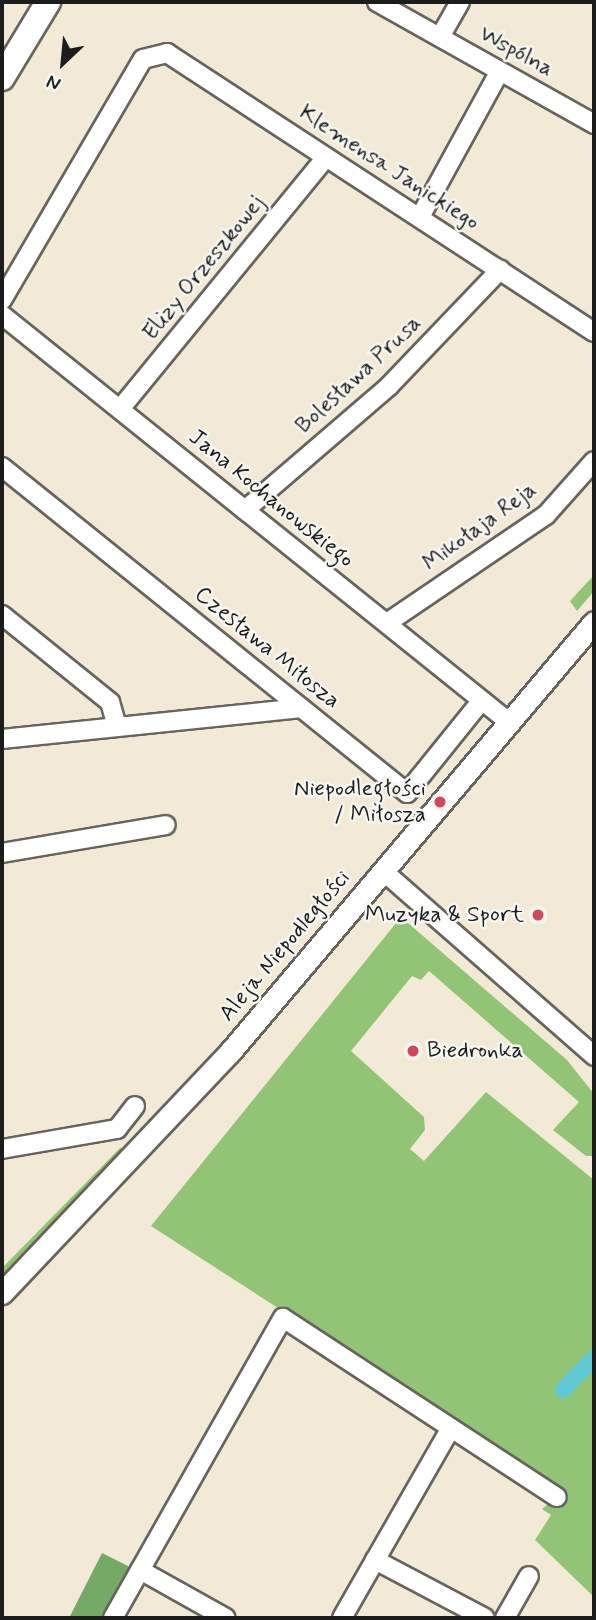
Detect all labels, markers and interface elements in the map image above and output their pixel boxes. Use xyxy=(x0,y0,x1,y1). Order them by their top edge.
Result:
street label: Wspólna xyxy=(474,20,558,84)
north arrow xyxy=(28,28,98,98)
text: N xyxy=(42,68,65,96)
street label: Klemensa Janickiego xyxy=(293,99,485,237)
street label: Elizy Orzeszkowej xyxy=(136,188,272,348)
street label: Bolesława Prusa xyxy=(292,311,426,439)
street label: Jana Kochanowskiego xyxy=(181,423,361,575)
street label: Mikołaja Reja xyxy=(417,476,543,578)
street label: Czesława Miłosza xyxy=(189,581,345,715)
place label: Niepodległości / Miłosza xyxy=(294,775,426,829)
marker: Niepodległości / Miłosza xyxy=(432,794,448,810)
street label: Aleja Niepodległości xyxy=(212,863,358,1029)
place label: Muzyka & Sport xyxy=(365,901,524,929)
marker: Muzyka & Sport xyxy=(530,907,546,923)
place label: Biedronka xyxy=(427,1037,523,1065)
marker: Biedronka xyxy=(405,1043,421,1059)

